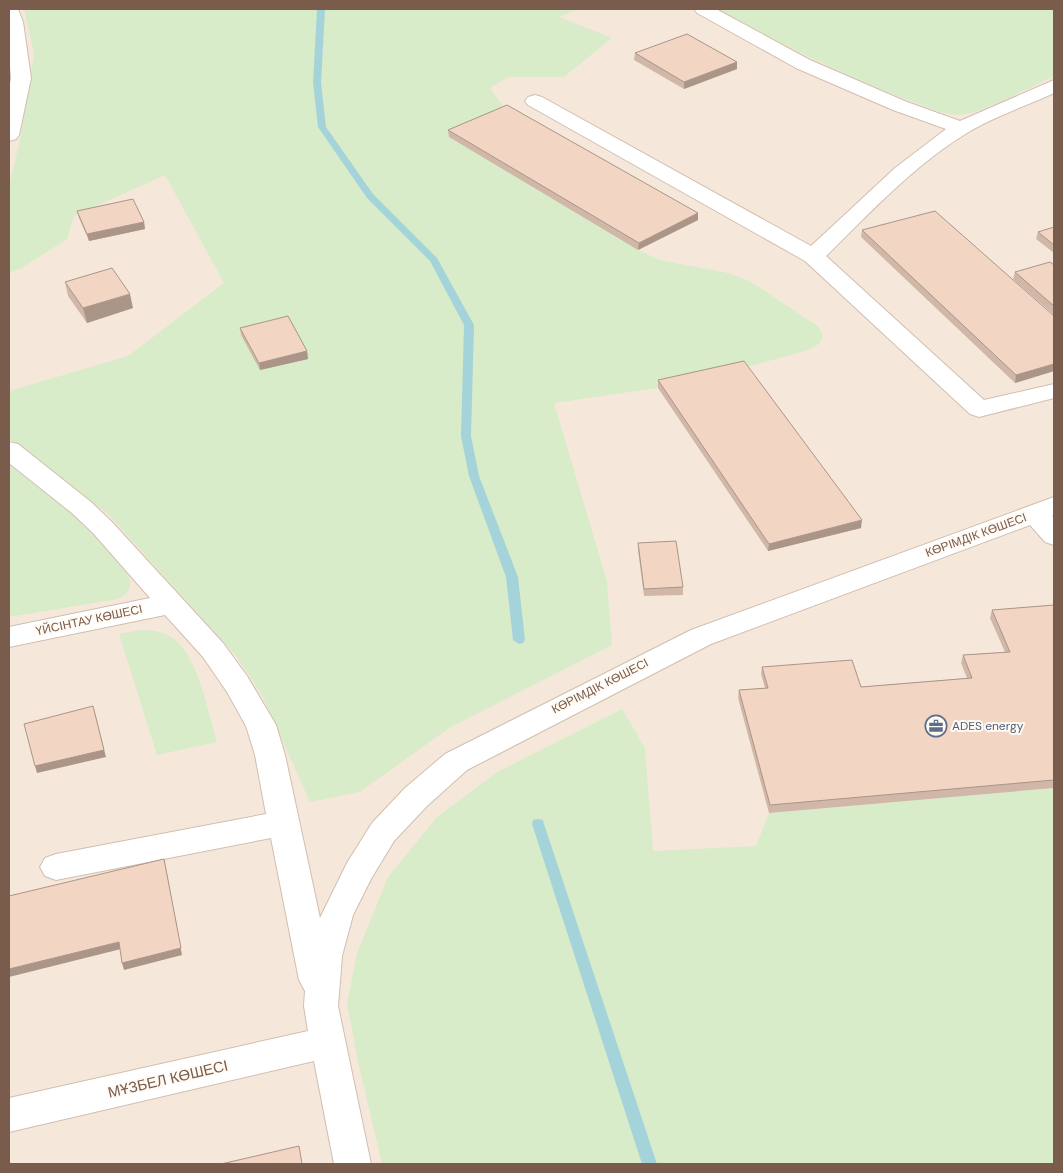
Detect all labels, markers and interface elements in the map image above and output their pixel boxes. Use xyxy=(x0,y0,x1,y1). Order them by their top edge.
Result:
street label: КӨРІМДІК КӨШЕСІ xyxy=(923,509,1029,561)
street label: ҮЙСІНТАУ КӨШЕСІ xyxy=(34,601,144,639)
street label: КӨРІМДІК КӨШЕСІ xyxy=(549,655,651,717)
office icon: ADES energy xyxy=(924,714,948,738)
place label: ADES energy xyxy=(952,718,1024,734)
street label: МҰЗБЕЛ КӨШЕСІ xyxy=(106,1055,230,1103)

